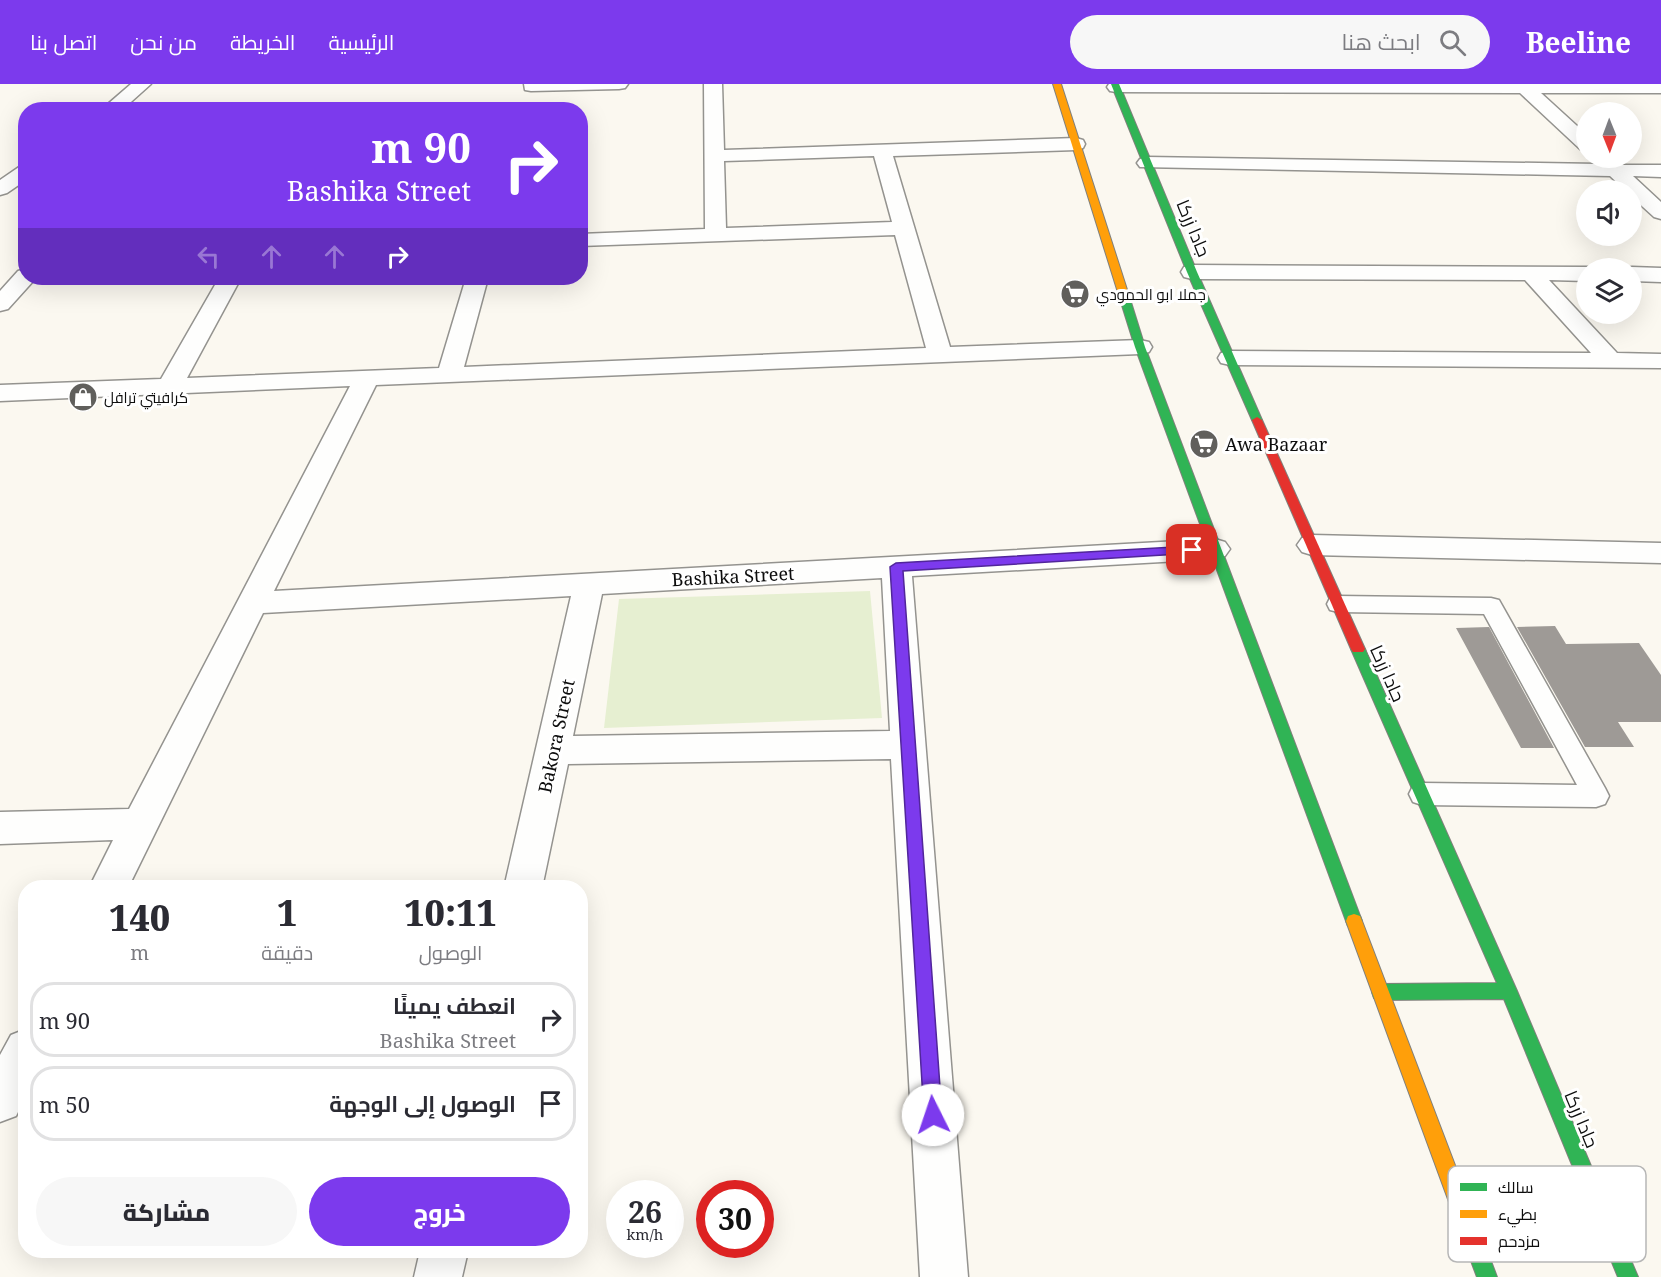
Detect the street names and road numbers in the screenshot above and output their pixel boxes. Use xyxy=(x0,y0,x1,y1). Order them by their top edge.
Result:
street label: جادا زرکا xyxy=(1171,196,1217,260)
street label: Bashika Street xyxy=(671,561,795,591)
street label: جادا زرکا xyxy=(1365,641,1411,705)
street label: Bakora Street xyxy=(532,677,580,795)
street label: جادا زرکا xyxy=(1559,1087,1605,1151)

